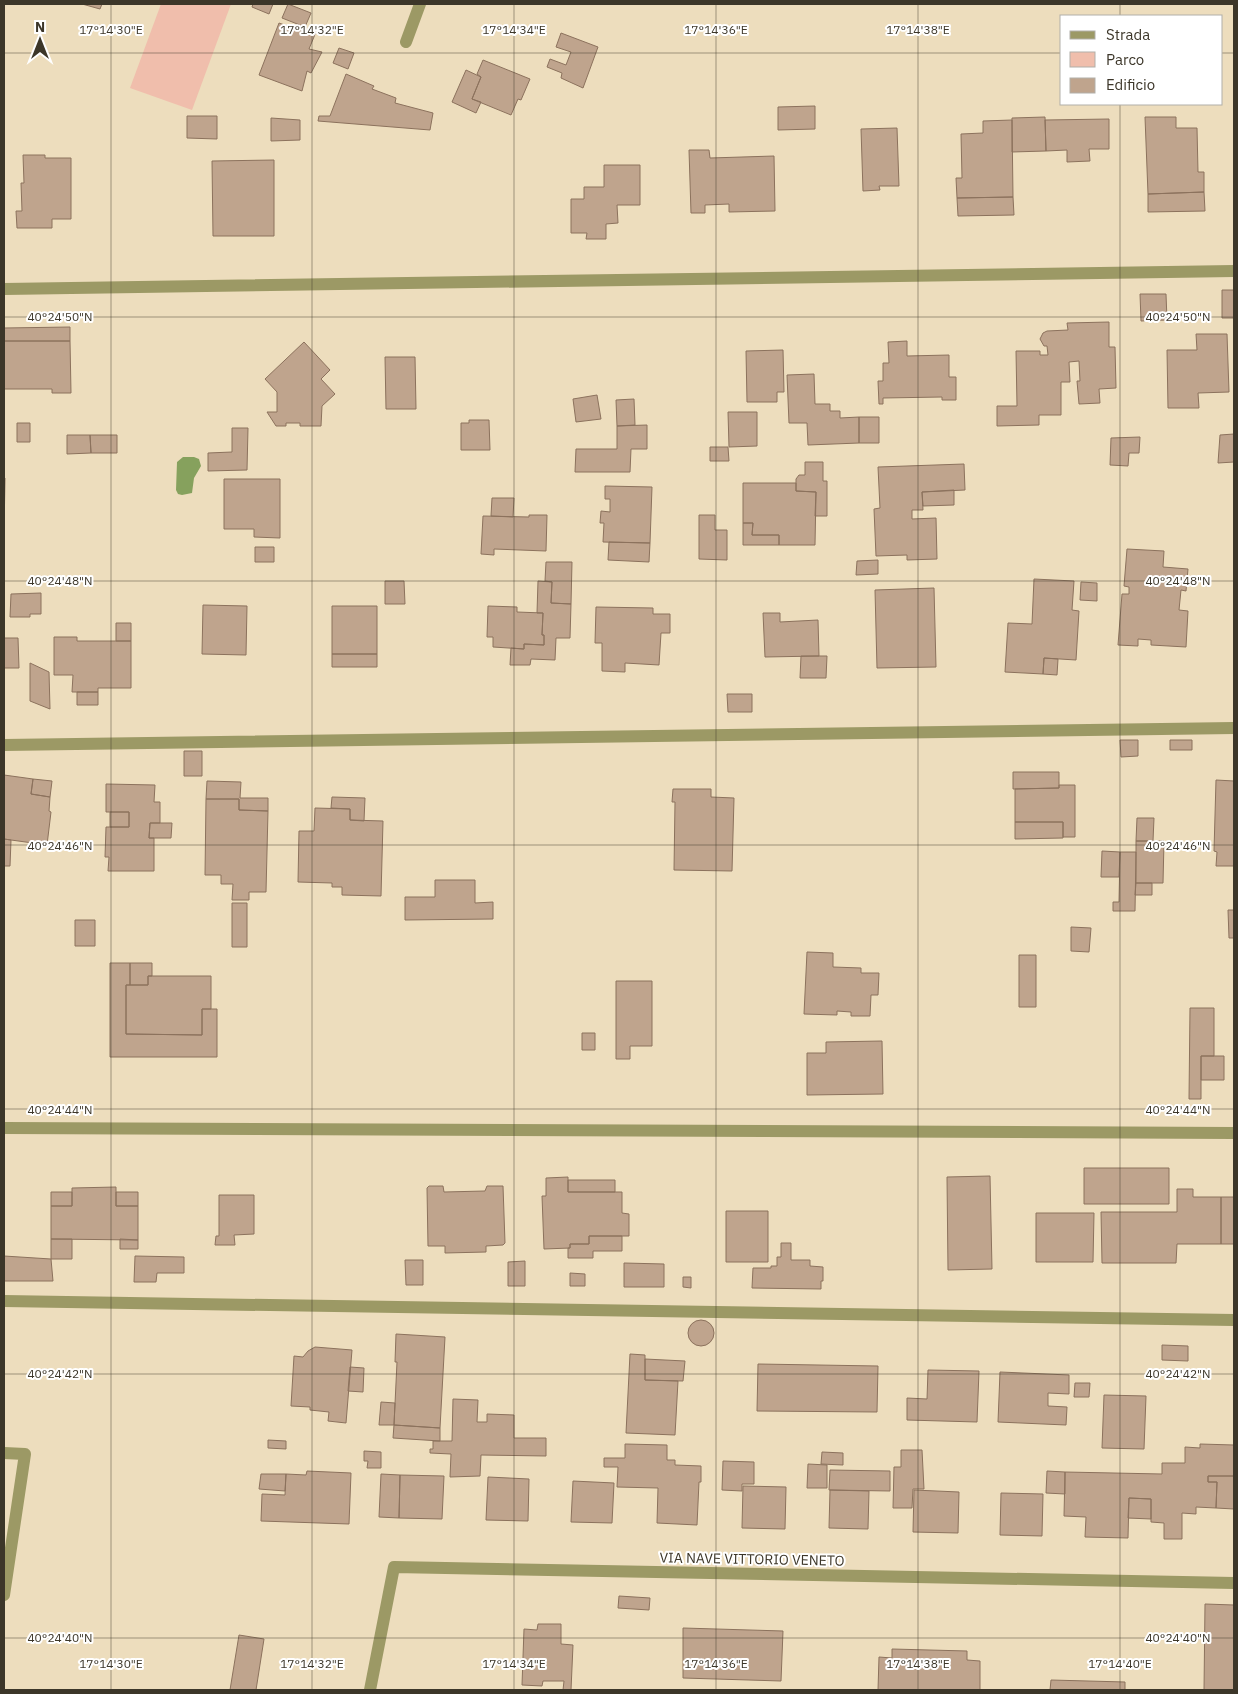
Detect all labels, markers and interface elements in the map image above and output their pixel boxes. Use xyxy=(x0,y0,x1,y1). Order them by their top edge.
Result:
north arrow xyxy=(15,15,65,65)
legend xyxy=(1060,15,1223,105)
text: N xyxy=(35,18,45,36)
text: 17°14'30"E xyxy=(79,22,143,37)
text: 17°14'32"E xyxy=(280,22,344,37)
text: 17°14'34"E xyxy=(482,22,546,37)
text: 17°14'36"E xyxy=(684,22,748,37)
text: 17°14'38"E xyxy=(886,22,950,37)
text: Strada xyxy=(1106,25,1150,44)
text: Parco xyxy=(1106,50,1144,69)
text: Edificio xyxy=(1106,75,1155,94)
text: 40°24'50"N xyxy=(27,309,93,324)
text: 40°24'50"N xyxy=(1145,309,1211,324)
text: 40°24'48"N xyxy=(27,573,93,588)
text: 40°24'48"N xyxy=(1145,573,1211,588)
text: 40°24'46"N xyxy=(27,838,93,853)
text: 40°24'46"N xyxy=(1145,838,1211,853)
text: 40°24'44"N xyxy=(27,1102,93,1117)
text: 40°24'44"N xyxy=(1145,1102,1211,1117)
text: 40°24'42"N xyxy=(27,1366,93,1381)
text: 40°24'42"N xyxy=(1145,1366,1211,1381)
street label: VIA NAVE VITTORIO VENETO xyxy=(659,1548,845,1570)
text: 40°24'40"N xyxy=(27,1630,93,1645)
text: 40°24'40"N xyxy=(1145,1630,1211,1645)
text: 17°14'30"E xyxy=(79,1656,143,1671)
text: 17°14'32"E xyxy=(280,1656,344,1671)
text: 17°14'34"E xyxy=(482,1656,546,1671)
text: 17°14'36"E xyxy=(684,1656,748,1671)
text: 17°14'38"E xyxy=(886,1656,950,1671)
text: 17°14'40"E xyxy=(1088,1656,1152,1671)

